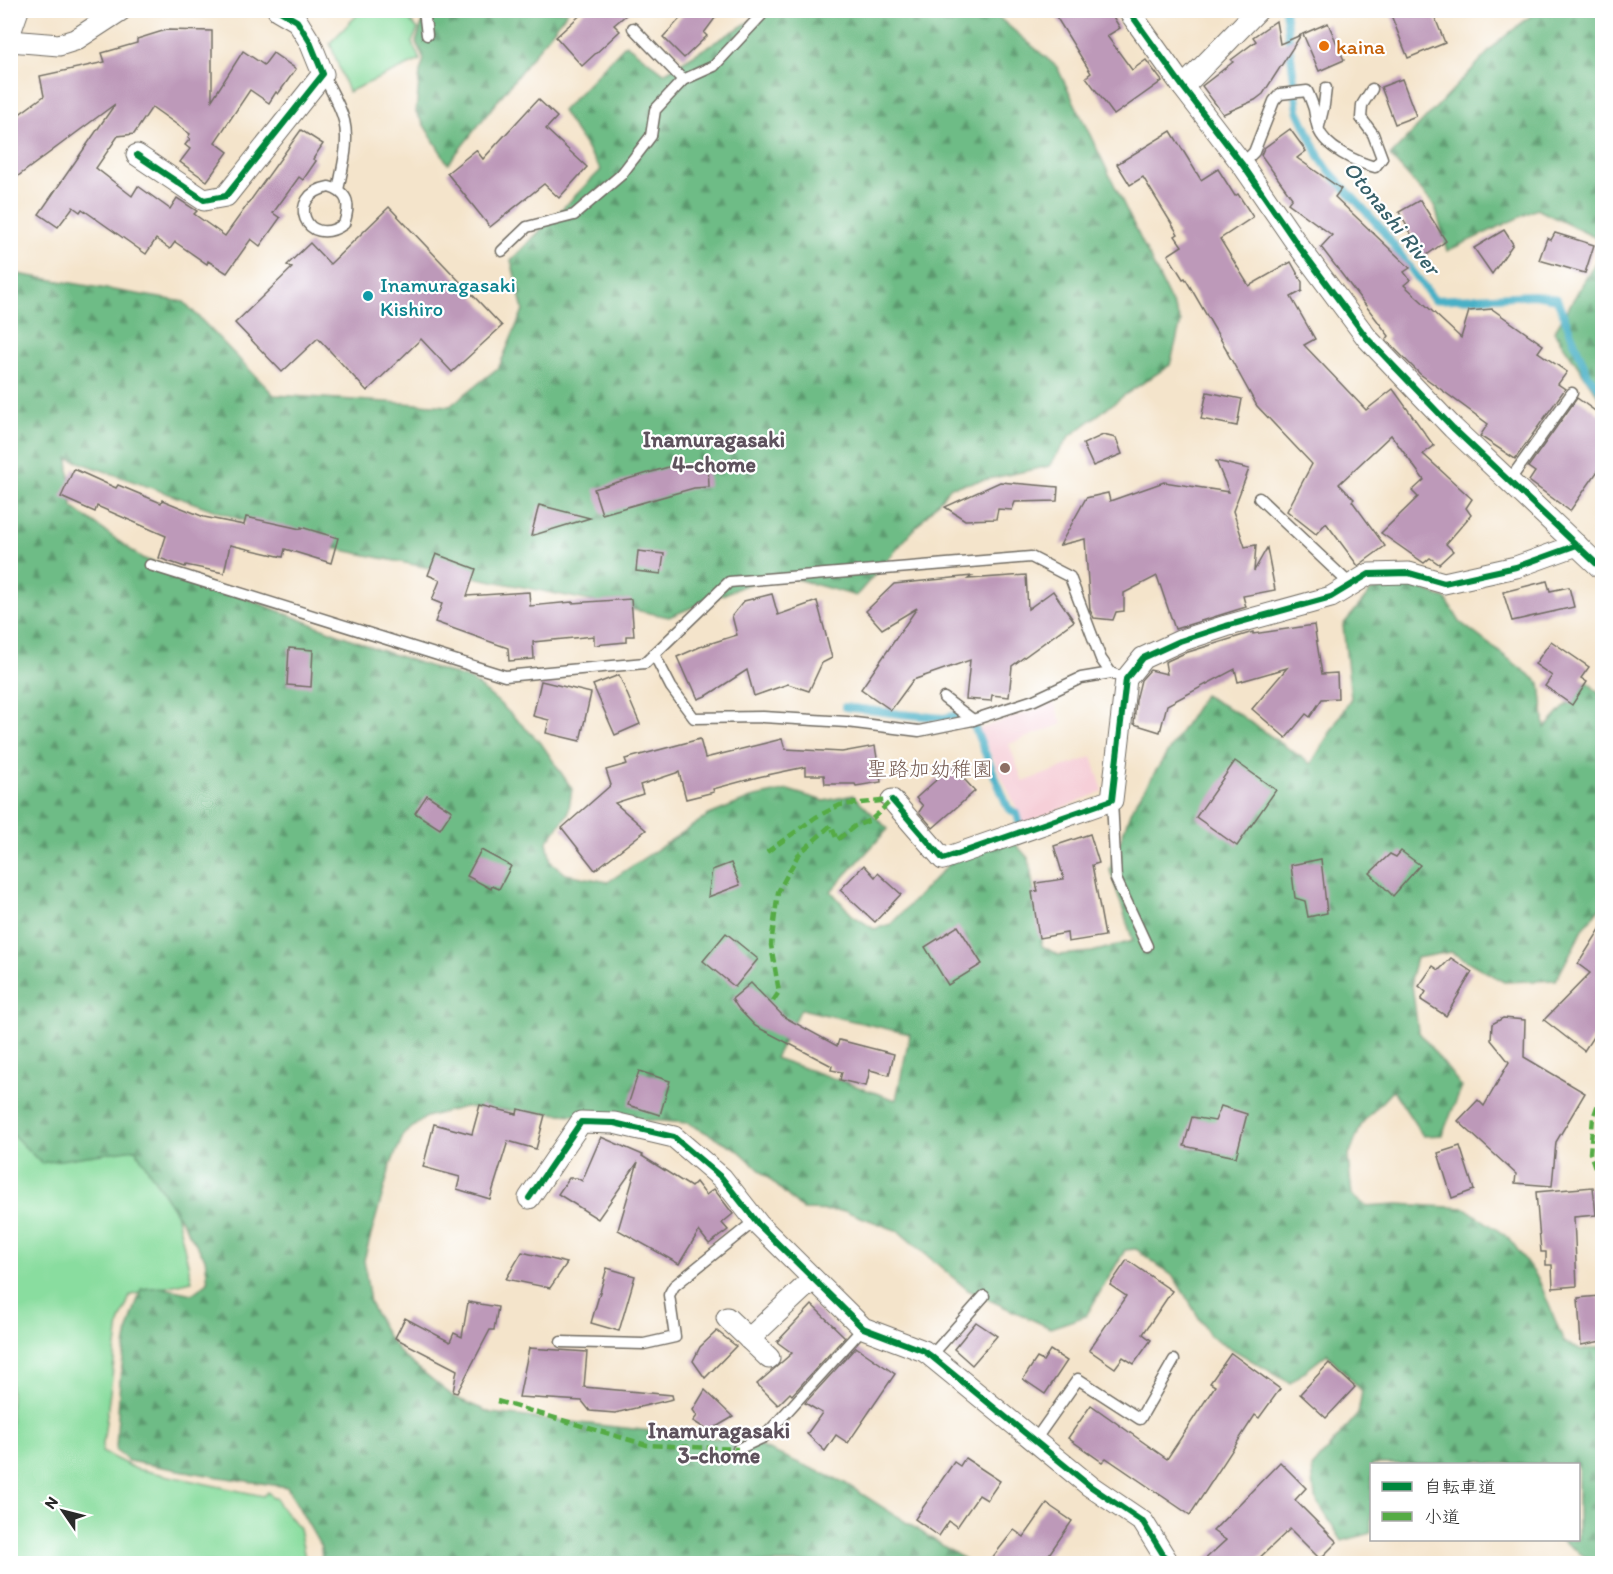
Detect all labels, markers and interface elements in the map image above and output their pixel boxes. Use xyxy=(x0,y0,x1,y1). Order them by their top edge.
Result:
place label: kaina xyxy=(1336,34,1385,59)
marker: kaina xyxy=(1317,39,1331,53)
water label: Otonashi River xyxy=(1338,156,1448,282)
place label: Inamuragasaki Kishiro xyxy=(380,272,516,321)
marker: Inamuragasaki Kishiro xyxy=(361,289,375,303)
district label: Inamuragasaki 4-chome xyxy=(643,426,785,478)
place label: 聖路加幼稚園 xyxy=(867,756,993,781)
marker: 聖路加幼稚園 xyxy=(998,761,1012,775)
district label: Inamuragasaki 3-chome xyxy=(648,1417,790,1469)
legend xyxy=(1370,1463,1580,1541)
text: 自転車道 xyxy=(1424,1476,1496,1498)
north arrow xyxy=(33,1481,93,1541)
text: N xyxy=(40,1493,62,1513)
text: 小道 xyxy=(1424,1506,1460,1528)

